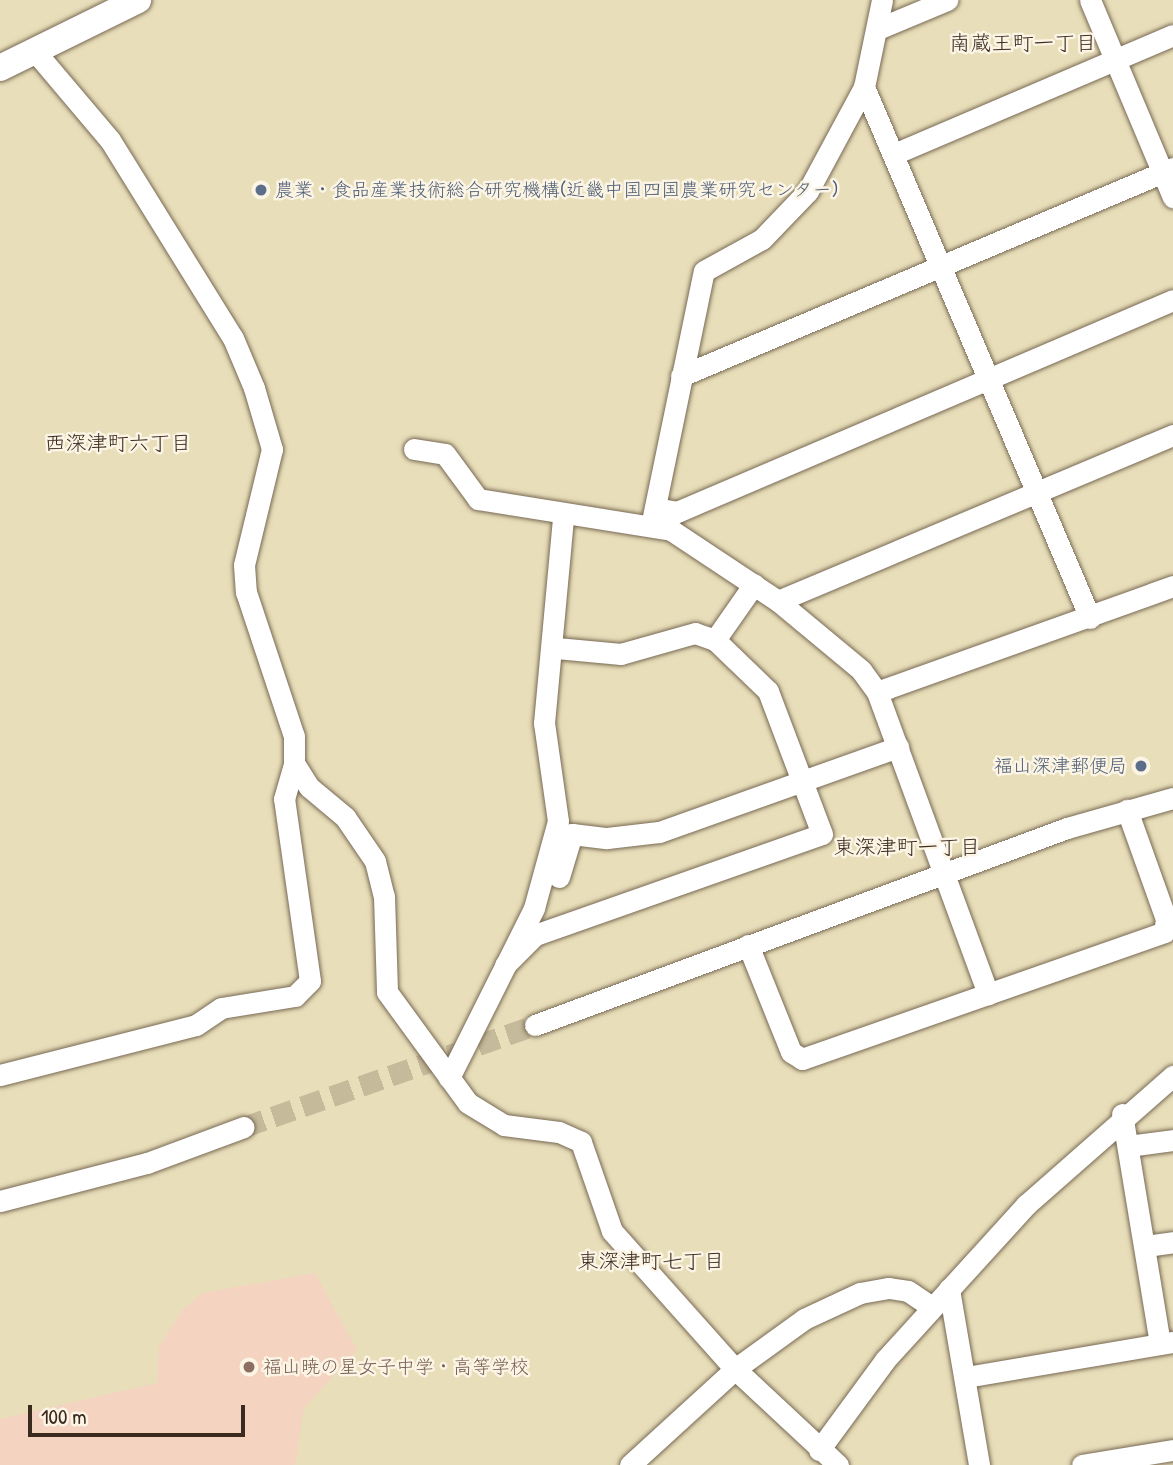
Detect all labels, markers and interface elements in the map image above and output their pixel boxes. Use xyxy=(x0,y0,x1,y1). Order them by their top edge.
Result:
district label: 南蔵王町一丁目 xyxy=(950,30,1096,56)
place label: 農業・食品産業技術総合研究機構(近畿中国四国農業研究センター) xyxy=(275,179,839,201)
marker: 農業・食品産業技術総合研究機構(近畿中国四国農業研究センター) xyxy=(253,182,269,198)
district label: 西深津町六丁目 xyxy=(45,430,191,456)
place label: 福山深津郵便局 xyxy=(994,755,1127,777)
marker: 福山深津郵便局 xyxy=(1133,758,1149,774)
district label: 東深津町一丁目 xyxy=(834,834,980,860)
district label: 東深津町七丁目 xyxy=(578,1248,724,1274)
place label: 福山暁の星女子中学・高等学校 xyxy=(263,1356,529,1378)
marker: 福山暁の星女子中学・高等学校 xyxy=(241,1359,257,1375)
scale bar xyxy=(32,1392,248,1436)
text: 100 m xyxy=(41,1402,87,1431)

